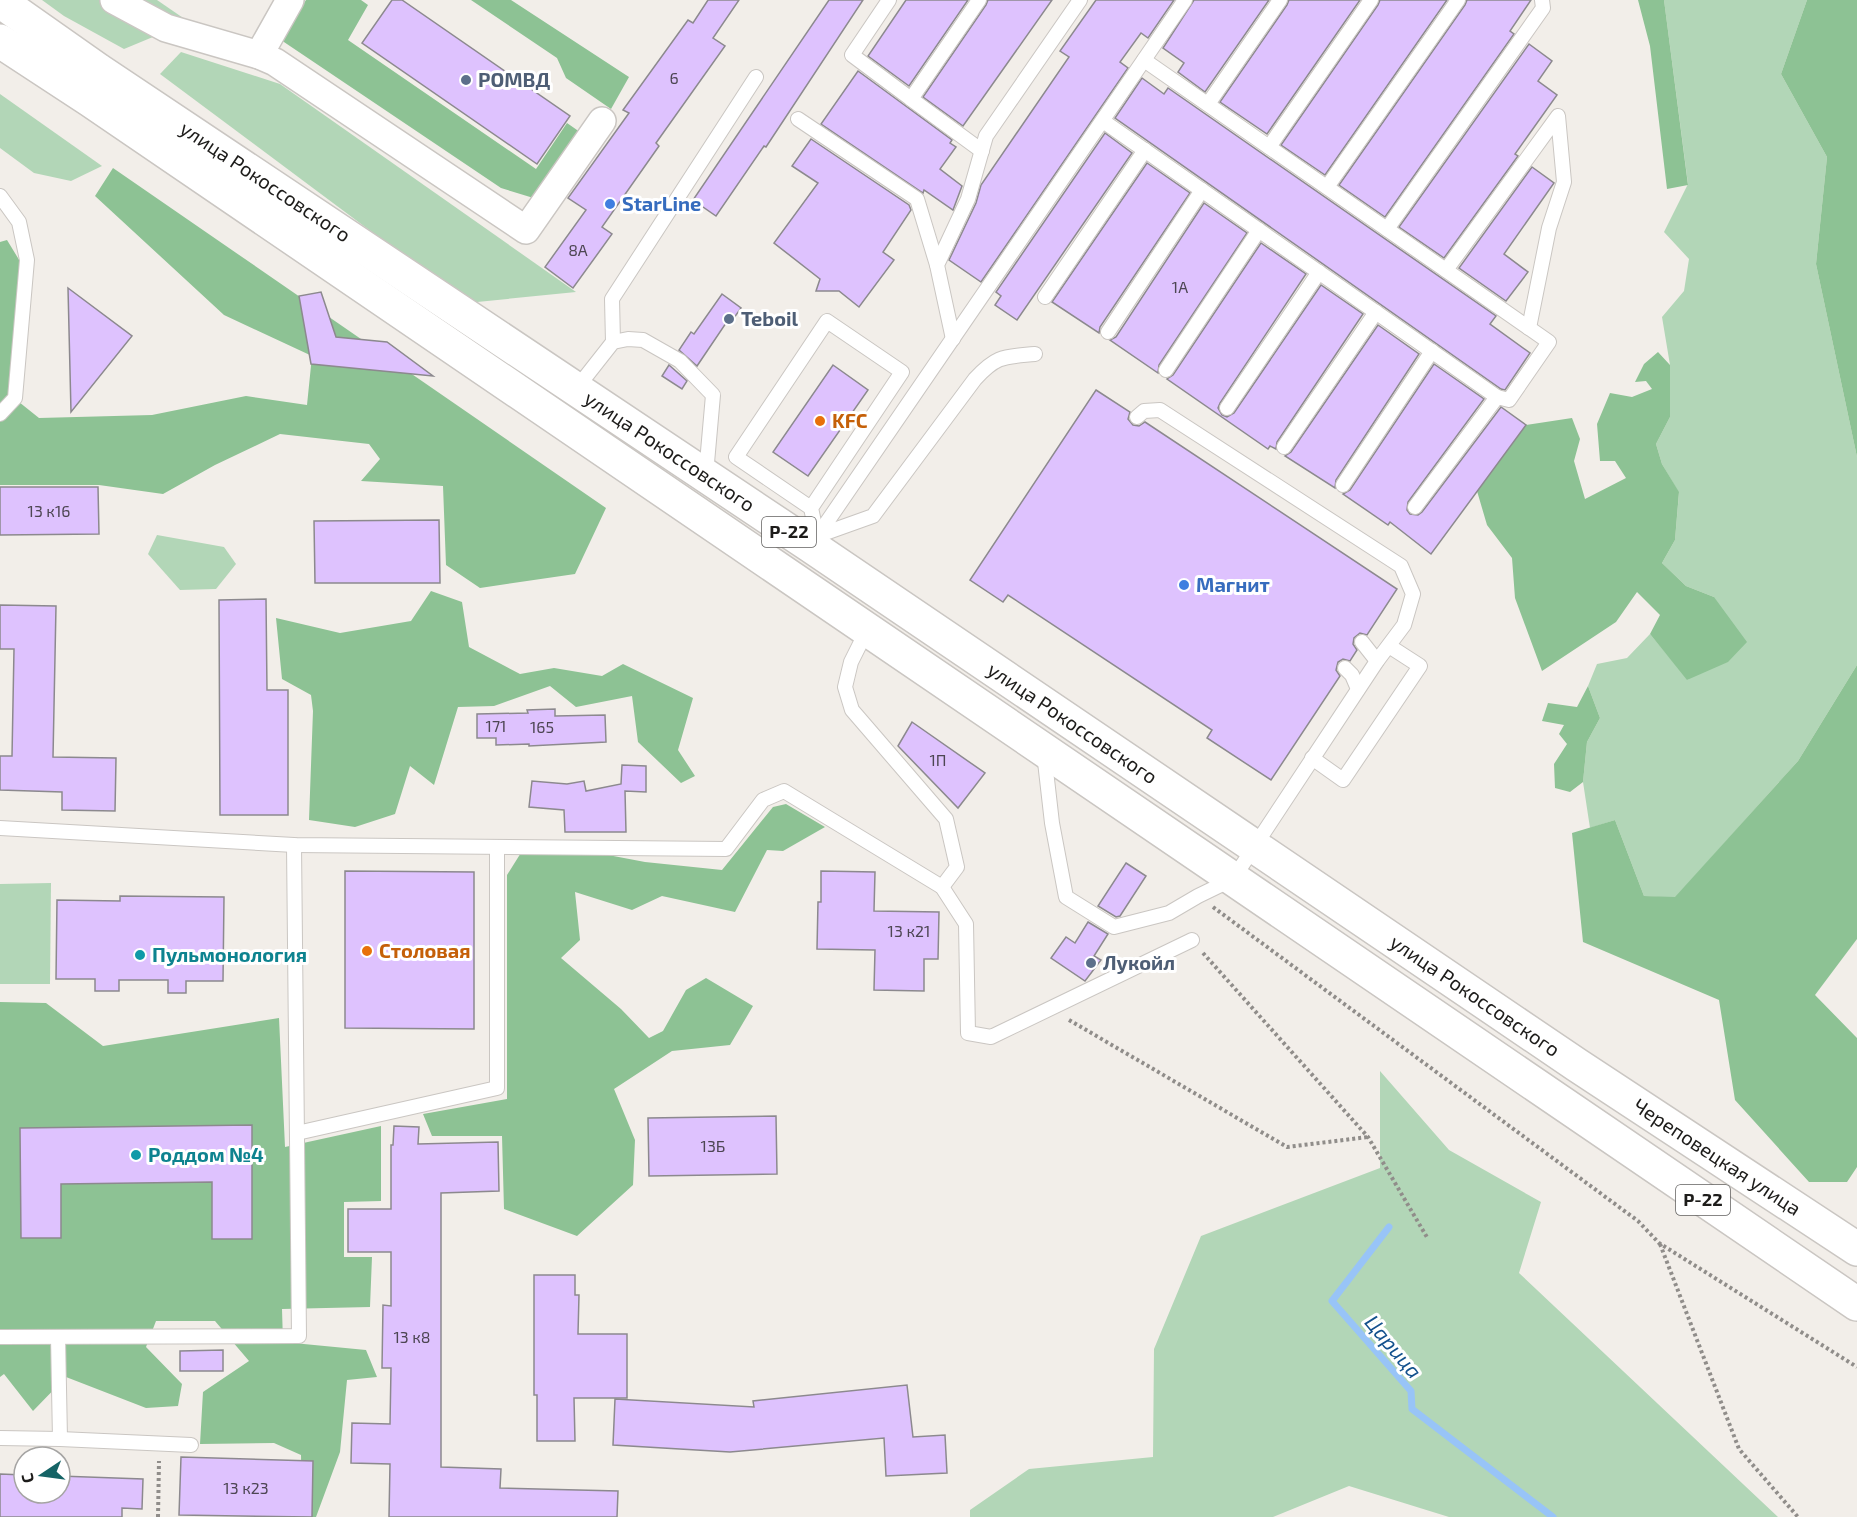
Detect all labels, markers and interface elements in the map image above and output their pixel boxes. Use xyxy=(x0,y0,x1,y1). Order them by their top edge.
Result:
place label: РОМВД xyxy=(478,67,550,91)
house number: 6 xyxy=(669,68,679,87)
marker: РОМВД xyxy=(459,73,473,87)
street label: улица Рокоссовского xyxy=(176,115,356,246)
place label: StarLine xyxy=(622,191,701,215)
marker: StarLine xyxy=(603,197,617,211)
house number: 8А xyxy=(568,240,588,259)
house number: 1А xyxy=(1172,277,1188,296)
place label: Teboil xyxy=(741,306,799,330)
marker: Teboil xyxy=(722,312,736,326)
street label: улица Рокоссовского xyxy=(580,385,760,516)
place label: KFC xyxy=(832,408,868,432)
marker: KFC xyxy=(813,414,827,428)
house number: 13 к16 xyxy=(28,501,70,520)
road number: Р-22 xyxy=(762,517,816,547)
place label: Магнит xyxy=(1196,572,1270,596)
marker: Магнит xyxy=(1177,578,1191,592)
street label: улица Рокоссовского xyxy=(983,656,1162,788)
house number: 171 xyxy=(486,716,506,735)
house number: 165 xyxy=(530,717,554,736)
house number: 1П xyxy=(929,750,947,769)
house number: 13 к21 xyxy=(888,921,930,940)
street label: улица Рокоссовского xyxy=(1385,929,1565,1061)
place label: Столовая xyxy=(379,938,471,962)
place label: Пульмонология xyxy=(152,942,307,966)
marker: Столовая xyxy=(360,944,374,958)
marker: Пульмонология xyxy=(133,948,147,962)
place label: Лукойл xyxy=(1103,950,1175,974)
marker: Лукойл xyxy=(1084,956,1098,970)
street label: Череповецкая улица xyxy=(1629,1092,1806,1220)
house number: 13Б xyxy=(701,1136,725,1155)
place label: Роддом №4 xyxy=(148,1142,264,1166)
marker: Роддом №4 xyxy=(129,1148,143,1162)
road number: Р-22 xyxy=(1676,1185,1730,1215)
water label: Царица xyxy=(1360,1309,1428,1383)
house number: 13 к8 xyxy=(393,1327,431,1346)
north arrow xyxy=(12,1445,72,1505)
text: С xyxy=(17,1472,37,1485)
house number: 13 к23 xyxy=(223,1478,269,1497)

